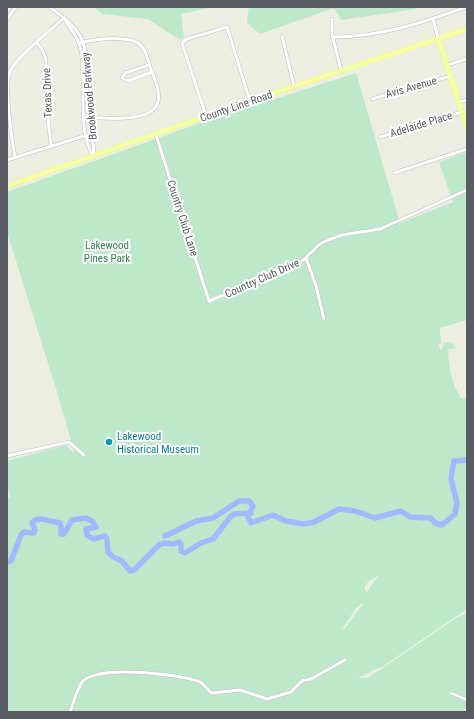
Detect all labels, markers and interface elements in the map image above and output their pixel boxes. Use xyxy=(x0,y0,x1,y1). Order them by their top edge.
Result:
street label: Brookwood Parkway xyxy=(79,51,100,140)
street label: Texas Drive xyxy=(40,68,55,118)
street label: Avis Avenue xyxy=(384,74,438,101)
street label: County Line Road xyxy=(198,88,274,125)
street label: Adelaide Place xyxy=(388,109,454,140)
street label: Country Club Lane xyxy=(164,178,201,258)
park label: Lakewood Pines Park xyxy=(84,239,130,265)
street label: Country Club Drive xyxy=(223,256,301,301)
place label: Lakewood Historical Museum xyxy=(117,430,199,456)
marker: Lakewood Historical Museum xyxy=(104,437,114,447)

